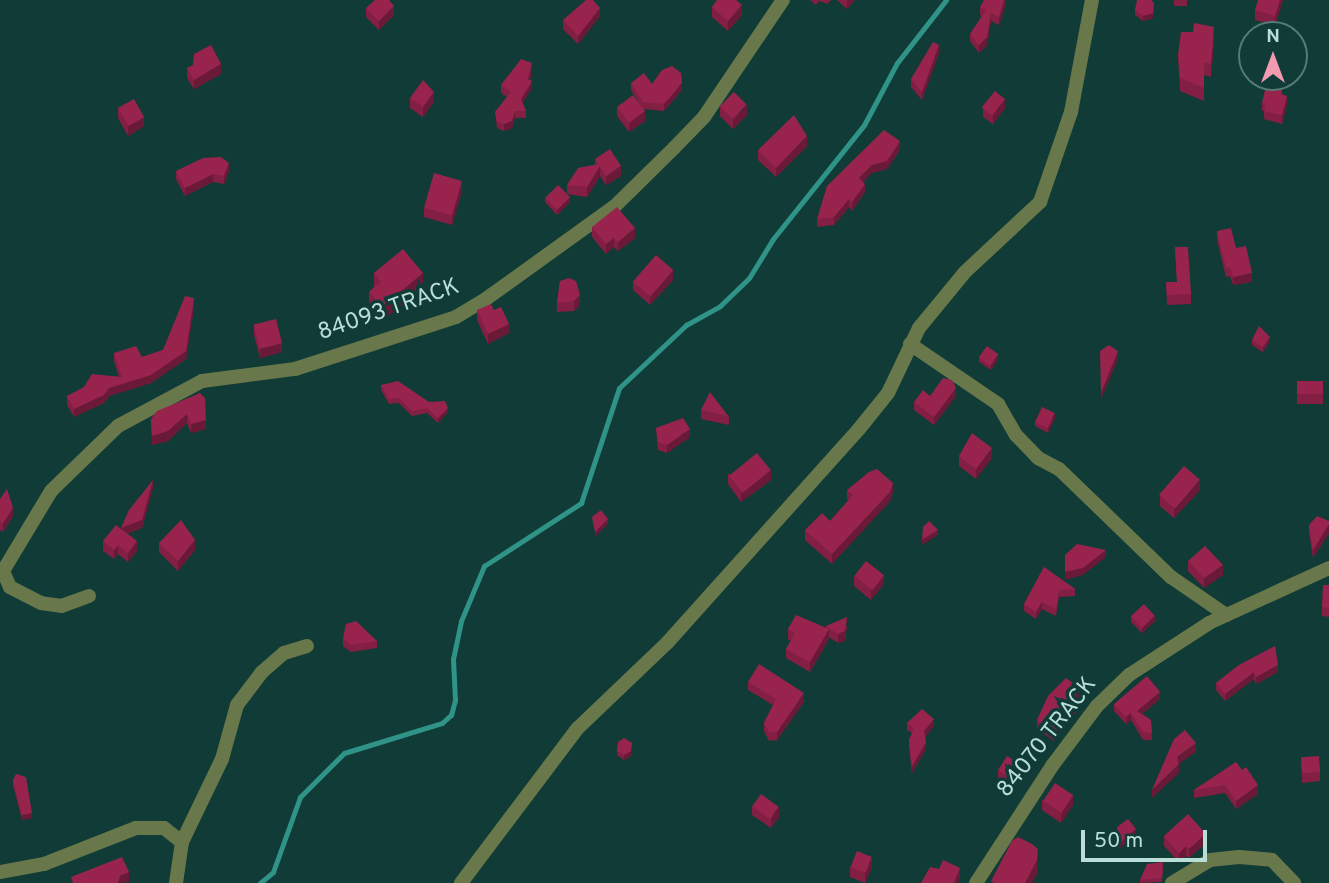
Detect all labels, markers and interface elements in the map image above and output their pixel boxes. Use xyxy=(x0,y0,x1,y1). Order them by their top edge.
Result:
north arrow xyxy=(1238,21,1308,91)
text: N xyxy=(1266,25,1280,49)
street label: 84093 TRACK xyxy=(314,274,464,348)
street label: 84070 TRACK xyxy=(992,672,1104,804)
scale bar xyxy=(1084,816,1210,860)
text: 50 m xyxy=(1094,828,1143,855)

